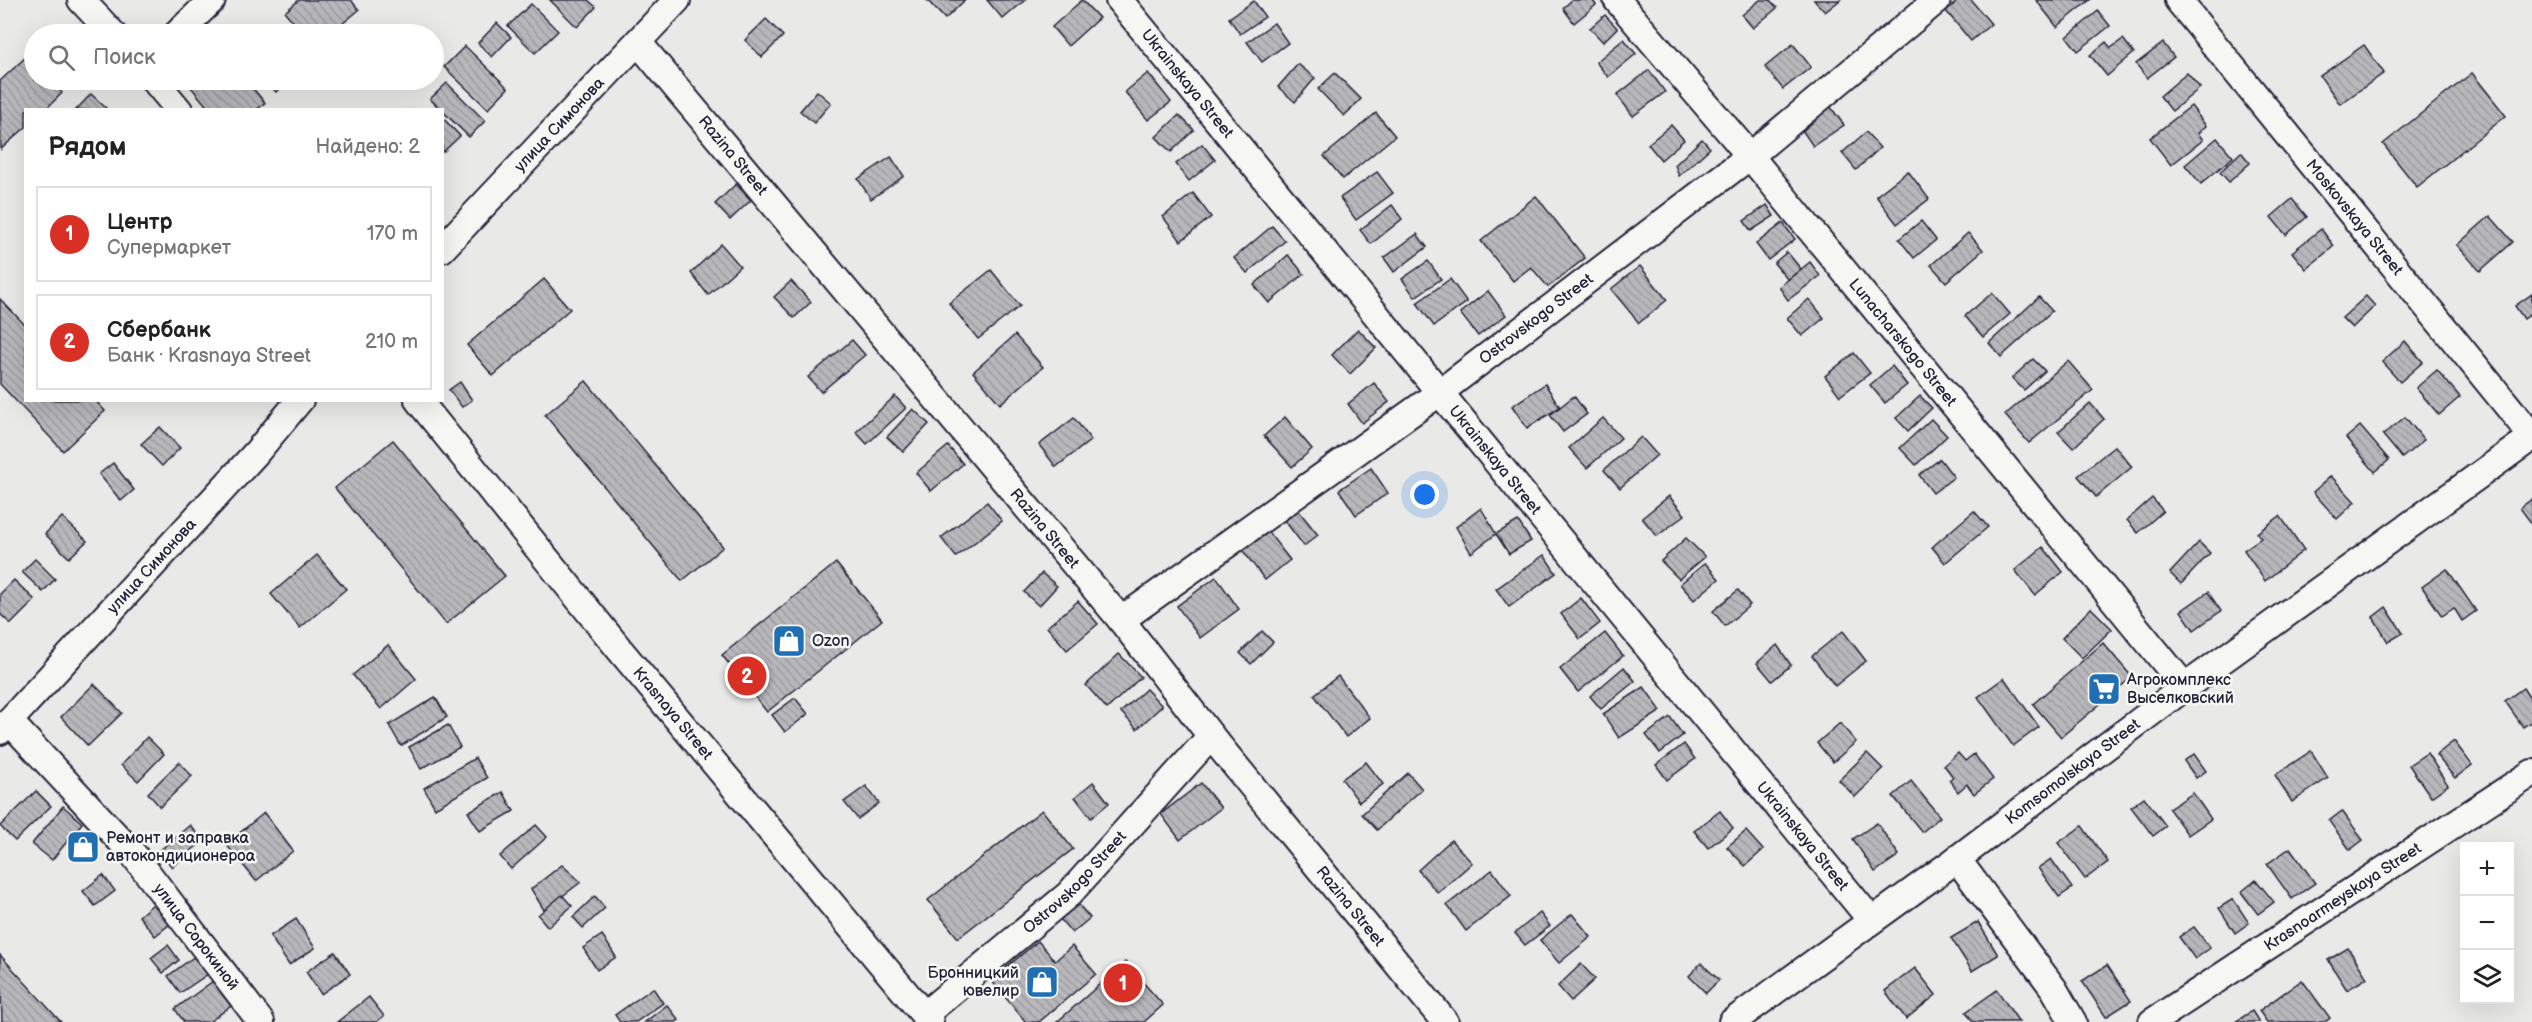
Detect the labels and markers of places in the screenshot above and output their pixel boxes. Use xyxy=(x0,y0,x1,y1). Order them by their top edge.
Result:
shop icon: Ozon xyxy=(771,623,807,659)
place label: Ozon xyxy=(812,632,850,651)
pin: 2 xyxy=(728,654,766,698)
supermarket icon: Агрокомплекс Выселковский xyxy=(2086,671,2122,707)
place label: Агрокомплекс Выселковский xyxy=(2126,671,2234,708)
shop icon: Ремонт и заправка автокондиционероа xyxy=(65,829,101,865)
place label: Ремонт и заправка автокондиционероа xyxy=(106,829,256,866)
pin: 1 xyxy=(1104,960,1142,1006)
place label: Бронницкий ювелир xyxy=(927,964,1019,1001)
shop icon: Бронницкий ювелир xyxy=(1024,964,1060,1000)

